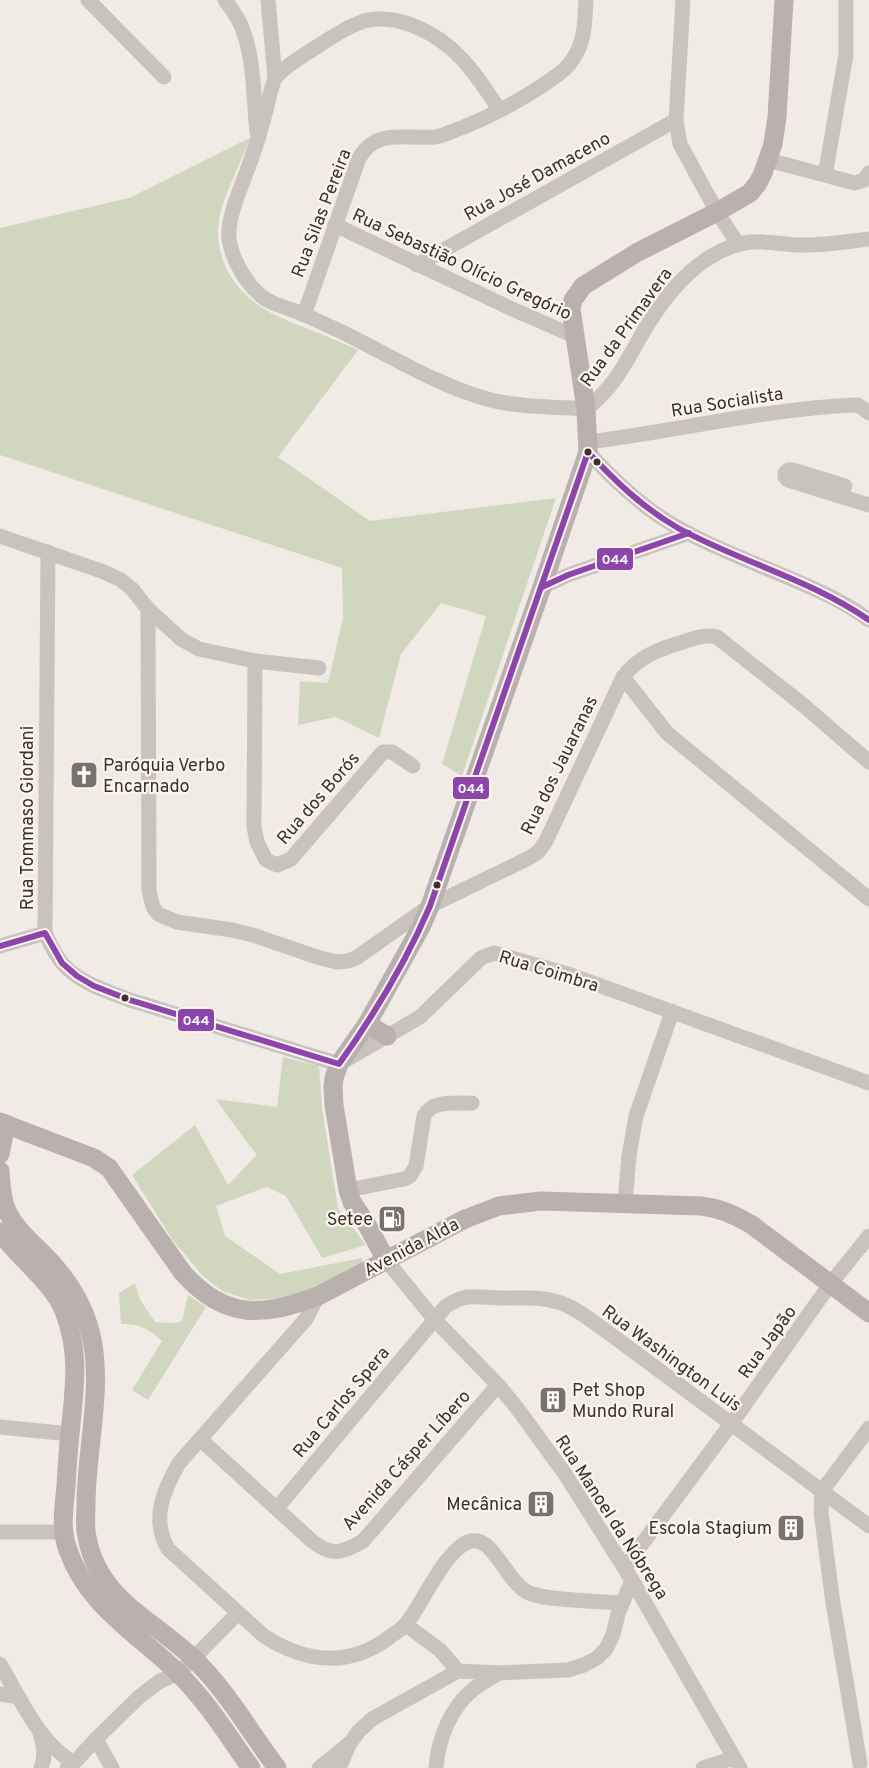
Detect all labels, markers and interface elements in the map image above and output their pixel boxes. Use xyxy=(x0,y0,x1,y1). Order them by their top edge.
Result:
street label: Rua José Damaceno xyxy=(461,128,615,227)
street label: Rua Silas Pereira xyxy=(287,146,358,281)
street label: Rua Sebastião Olício Gregório xyxy=(348,204,575,326)
street label: Rua da Primavera xyxy=(576,264,678,392)
street label: Rua Socialista xyxy=(670,383,785,424)
unlabelled marker xyxy=(583,447,593,457)
unlabelled marker xyxy=(592,457,602,467)
line badge: 044 xyxy=(596,547,634,571)
text: 044 xyxy=(601,552,629,569)
street label: Rua dos Jauaranas xyxy=(517,692,604,839)
street label: Rua Tommaso Giordani xyxy=(17,726,40,910)
street label: Rua dos Borós xyxy=(273,748,366,850)
place label: Paróquia Verbo Encarnado xyxy=(103,755,225,799)
church icon: Paróquia Verbo Encarnado xyxy=(69,760,99,790)
line badge: 044 xyxy=(452,776,490,800)
text: 044 xyxy=(457,781,485,798)
unlabelled marker xyxy=(432,880,442,890)
street label: Rua Coimbra xyxy=(496,946,601,999)
unlabelled marker xyxy=(120,993,130,1003)
line badge: 044 xyxy=(177,1008,215,1032)
text: 044 xyxy=(182,1013,210,1030)
fuel station icon: Setee xyxy=(377,1204,407,1234)
place label: Setee xyxy=(327,1209,373,1232)
street label: Avenida Alda xyxy=(360,1214,463,1283)
street label: Rua Washington Luis xyxy=(597,1301,746,1418)
street label: Rua Japão xyxy=(734,1302,802,1384)
street label: Rua Carlos Spera xyxy=(289,1343,395,1463)
place label: Pet Shop Mundo Rural xyxy=(572,1380,674,1424)
building icon: Pet Shop Mundo Rural xyxy=(538,1385,568,1415)
street label: Avenida Cásper Líbero xyxy=(338,1386,476,1536)
street label: Rua Manoel da Nóbrega xyxy=(549,1431,673,1604)
building icon: Mecânica xyxy=(526,1489,556,1519)
place label: Mecânica xyxy=(446,1494,522,1517)
building icon: Escola Stagium xyxy=(776,1513,806,1543)
place label: Escola Stagium xyxy=(649,1518,772,1541)

